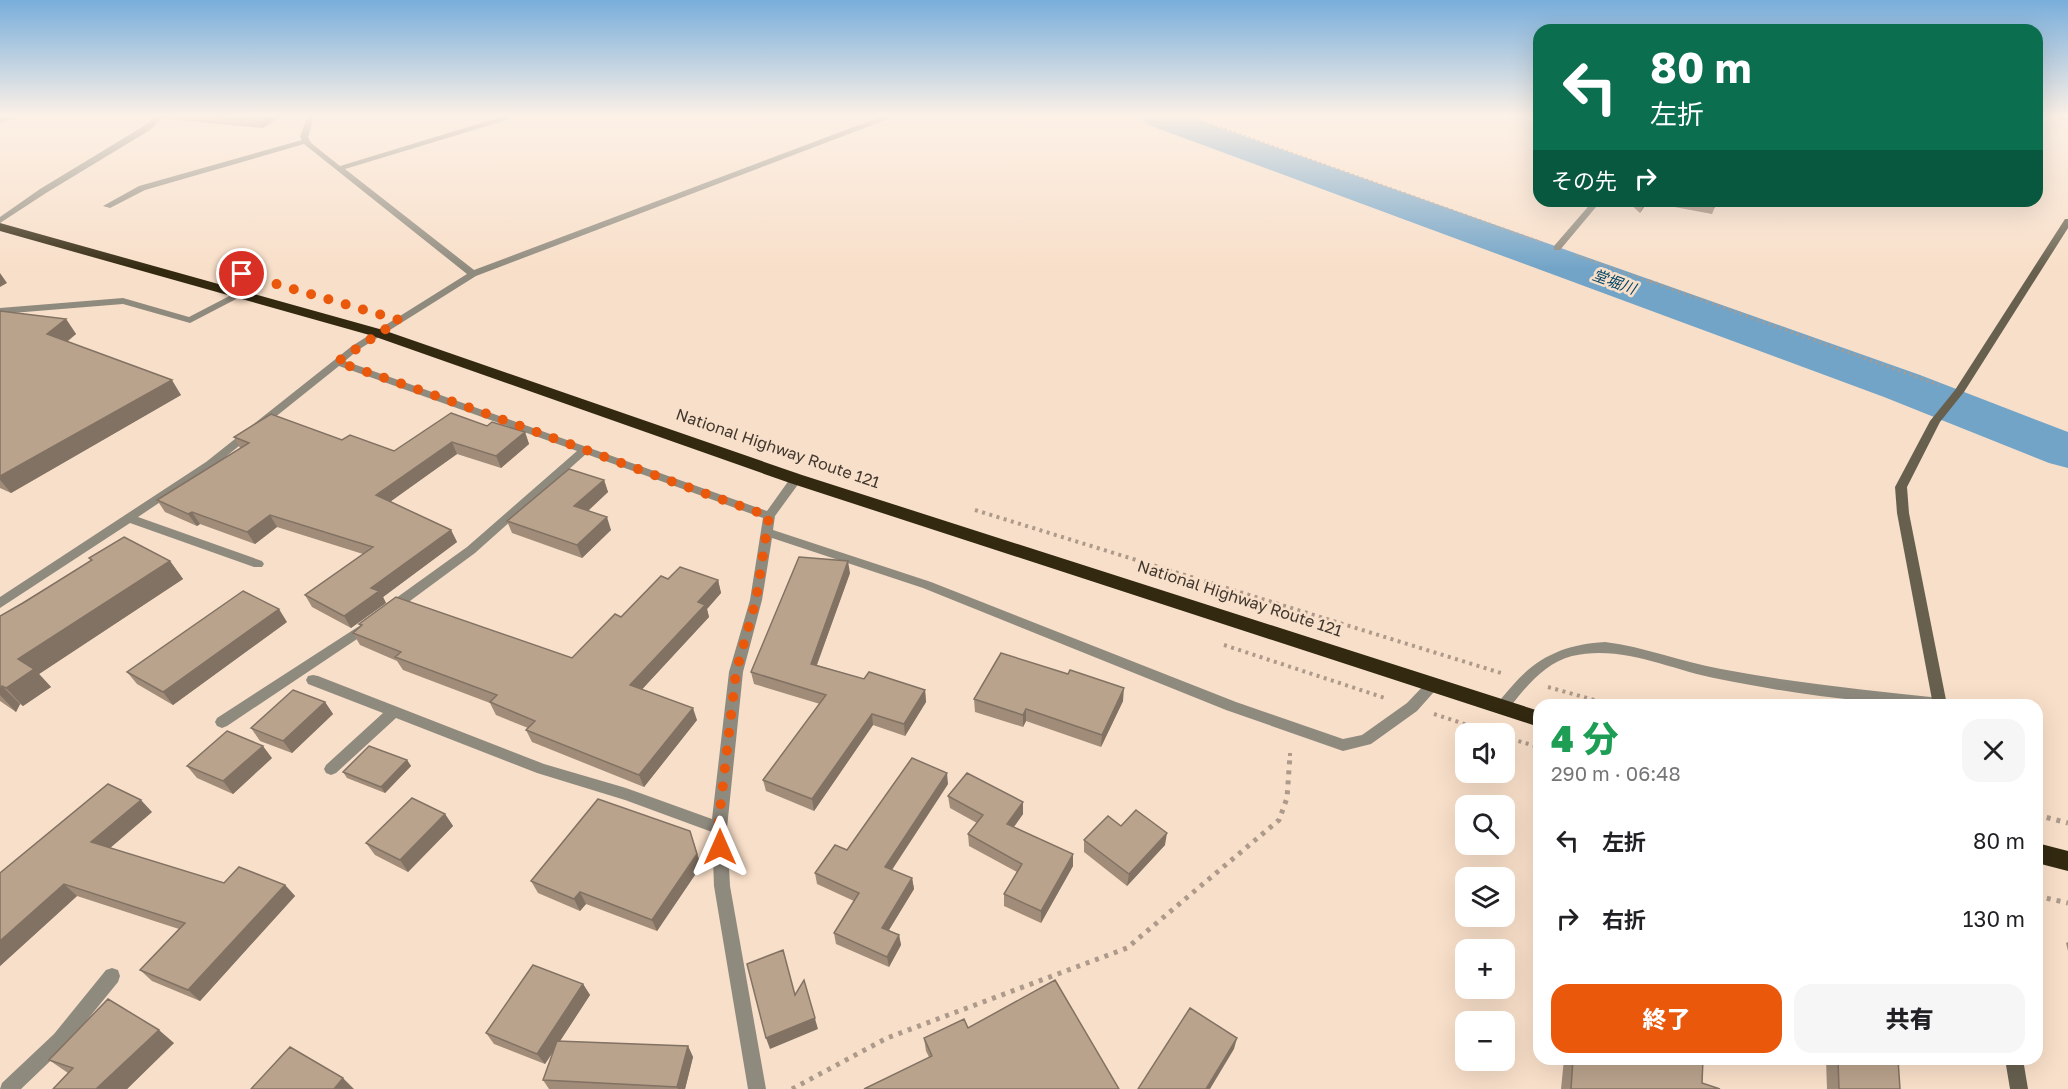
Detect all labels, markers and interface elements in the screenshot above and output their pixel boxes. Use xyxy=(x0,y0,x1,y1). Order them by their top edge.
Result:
text: 80 m xyxy=(1650,42,1751,92)
icon: left xyxy=(1551,48,1629,126)
text: 左折 xyxy=(1650,98,1704,130)
icon: right xyxy=(1629,162,1662,195)
text: その先 xyxy=(1551,167,1617,194)
pin xyxy=(216,248,267,299)
icon: arrive xyxy=(225,257,258,290)
water label: 堂堀川 xyxy=(1590,265,1640,298)
street label: National Highway Route 121 xyxy=(674,404,883,492)
street label: National Highway Route 121 xyxy=(1135,555,1345,641)
text: 4 分 xyxy=(1551,717,1619,760)
button: close xyxy=(1962,719,2025,782)
map controls xyxy=(1455,723,1515,1071)
button: sound xyxy=(1455,723,1515,783)
text: 290 m · 06:48 xyxy=(1551,761,1681,785)
button: search xyxy=(1455,795,1515,855)
position arrow xyxy=(688,815,752,879)
icon: left xyxy=(1551,824,1584,857)
text: 80 m xyxy=(1973,827,2025,854)
text: 左折 xyxy=(1602,828,1646,855)
button: layers xyxy=(1455,867,1515,927)
icon: right xyxy=(1551,902,1584,935)
text: 130 m xyxy=(1963,905,2025,932)
text: 右折 xyxy=(1602,906,1646,933)
button: + xyxy=(1455,939,1515,999)
button: 終了 xyxy=(1551,984,1782,1053)
button: 共有 xyxy=(1794,984,2025,1053)
button: − xyxy=(1455,1011,1515,1071)

